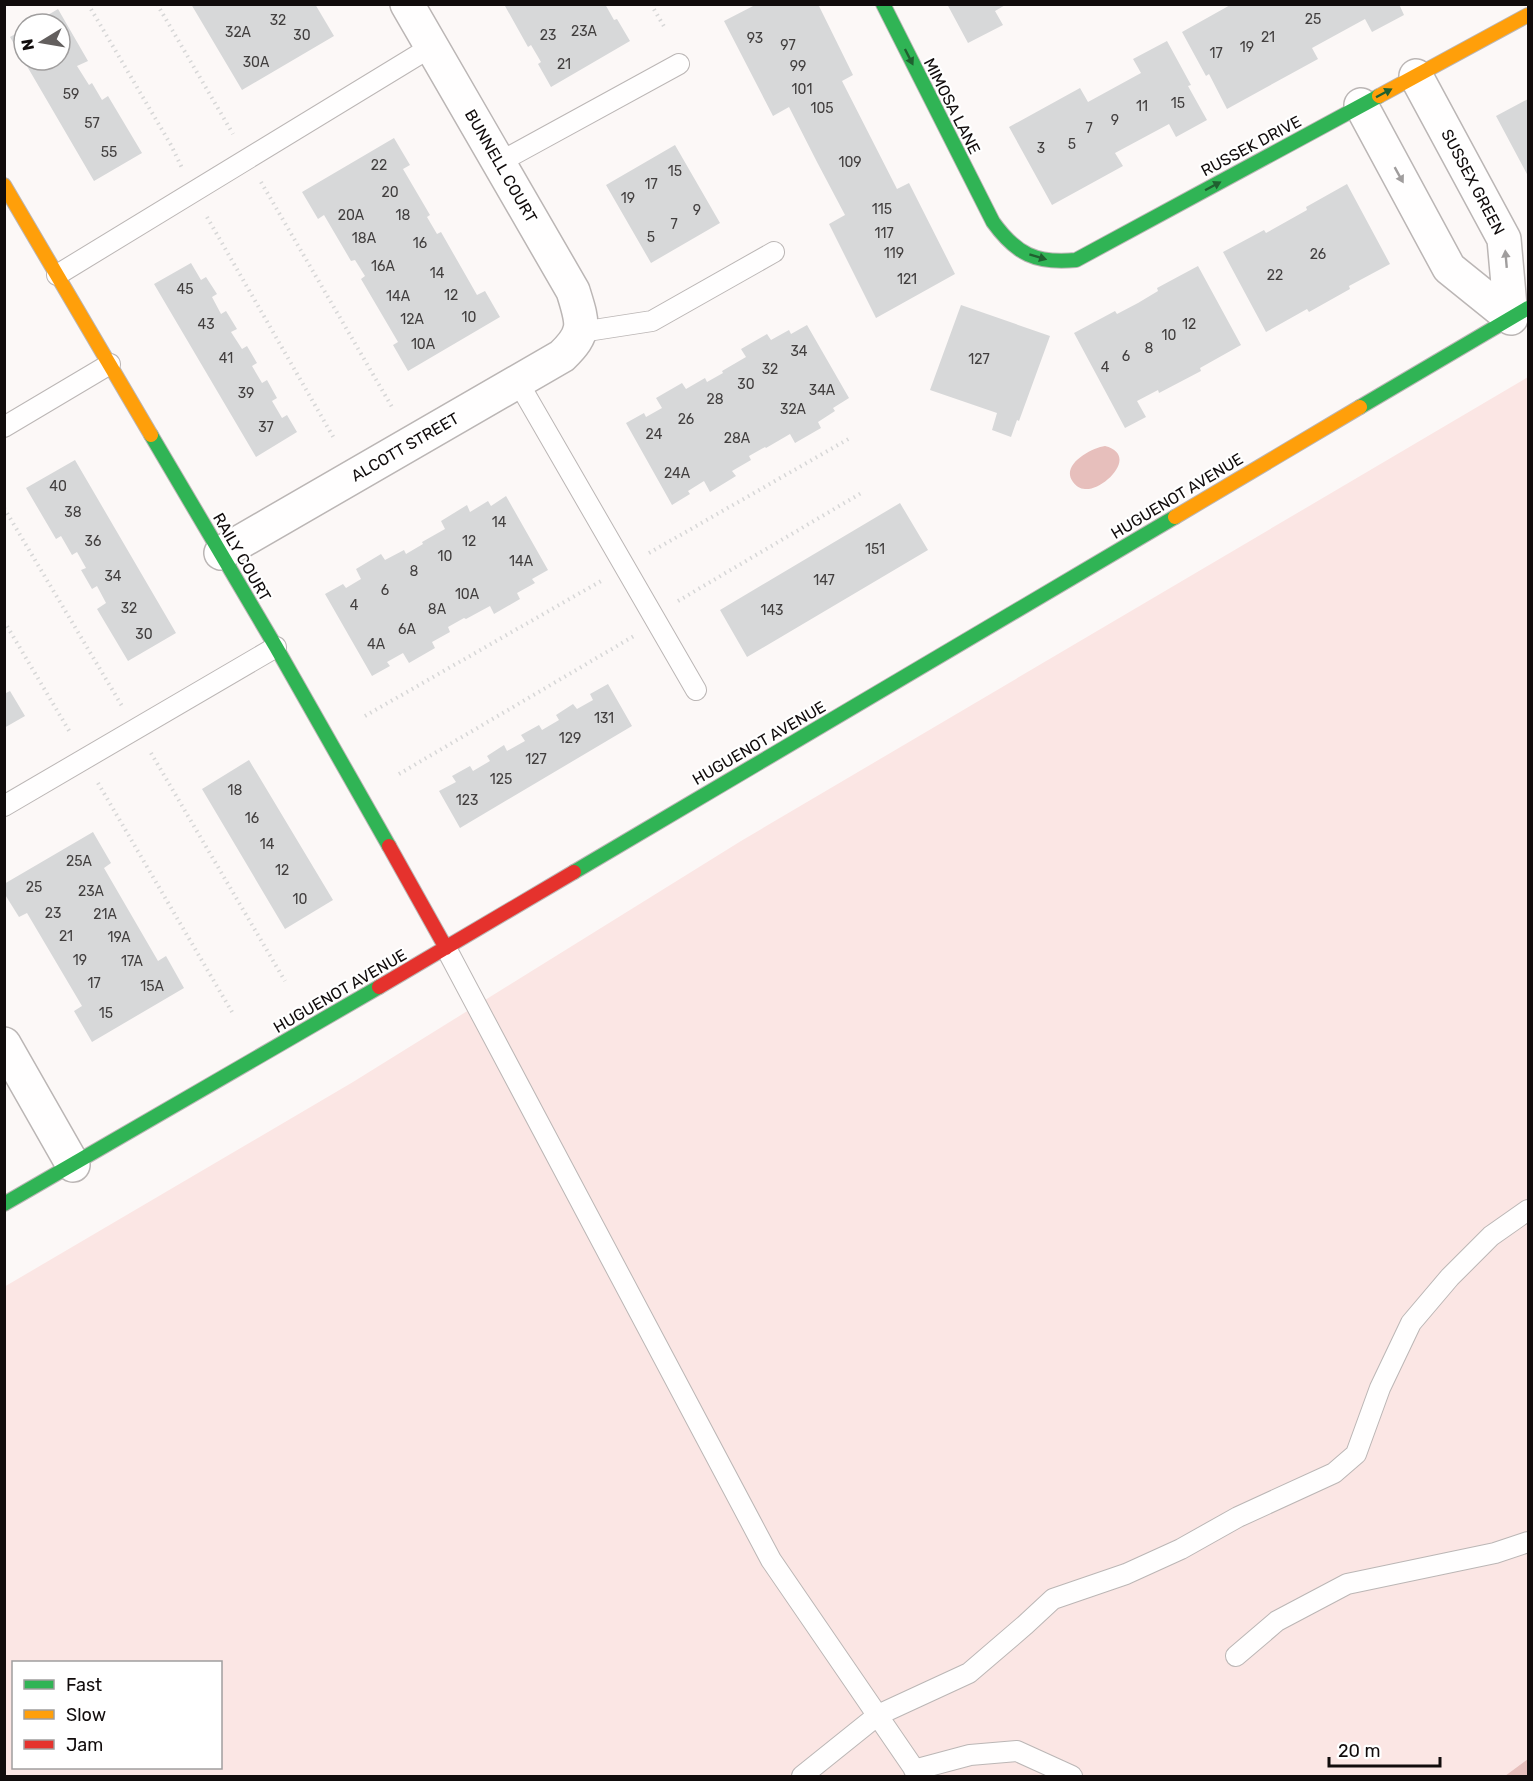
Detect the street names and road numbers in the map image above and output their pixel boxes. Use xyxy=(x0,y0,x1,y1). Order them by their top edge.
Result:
street label: MIMOSA LANE xyxy=(920,55,984,157)
street label: BUNNELL COURT xyxy=(461,106,541,226)
street label: RUSSEK DRIVE xyxy=(1198,112,1304,180)
street label: SUSSEX GREEN xyxy=(1437,126,1509,238)
street label: ALCOTT STREET xyxy=(348,408,462,486)
street label: HUGUENOT AVENUE xyxy=(1108,449,1246,543)
street label: RAILY COURT xyxy=(209,509,275,605)
street label: HUGUENOT AVENUE xyxy=(689,697,829,789)
street label: HUGUENOT AVENUE xyxy=(270,945,410,1037)

